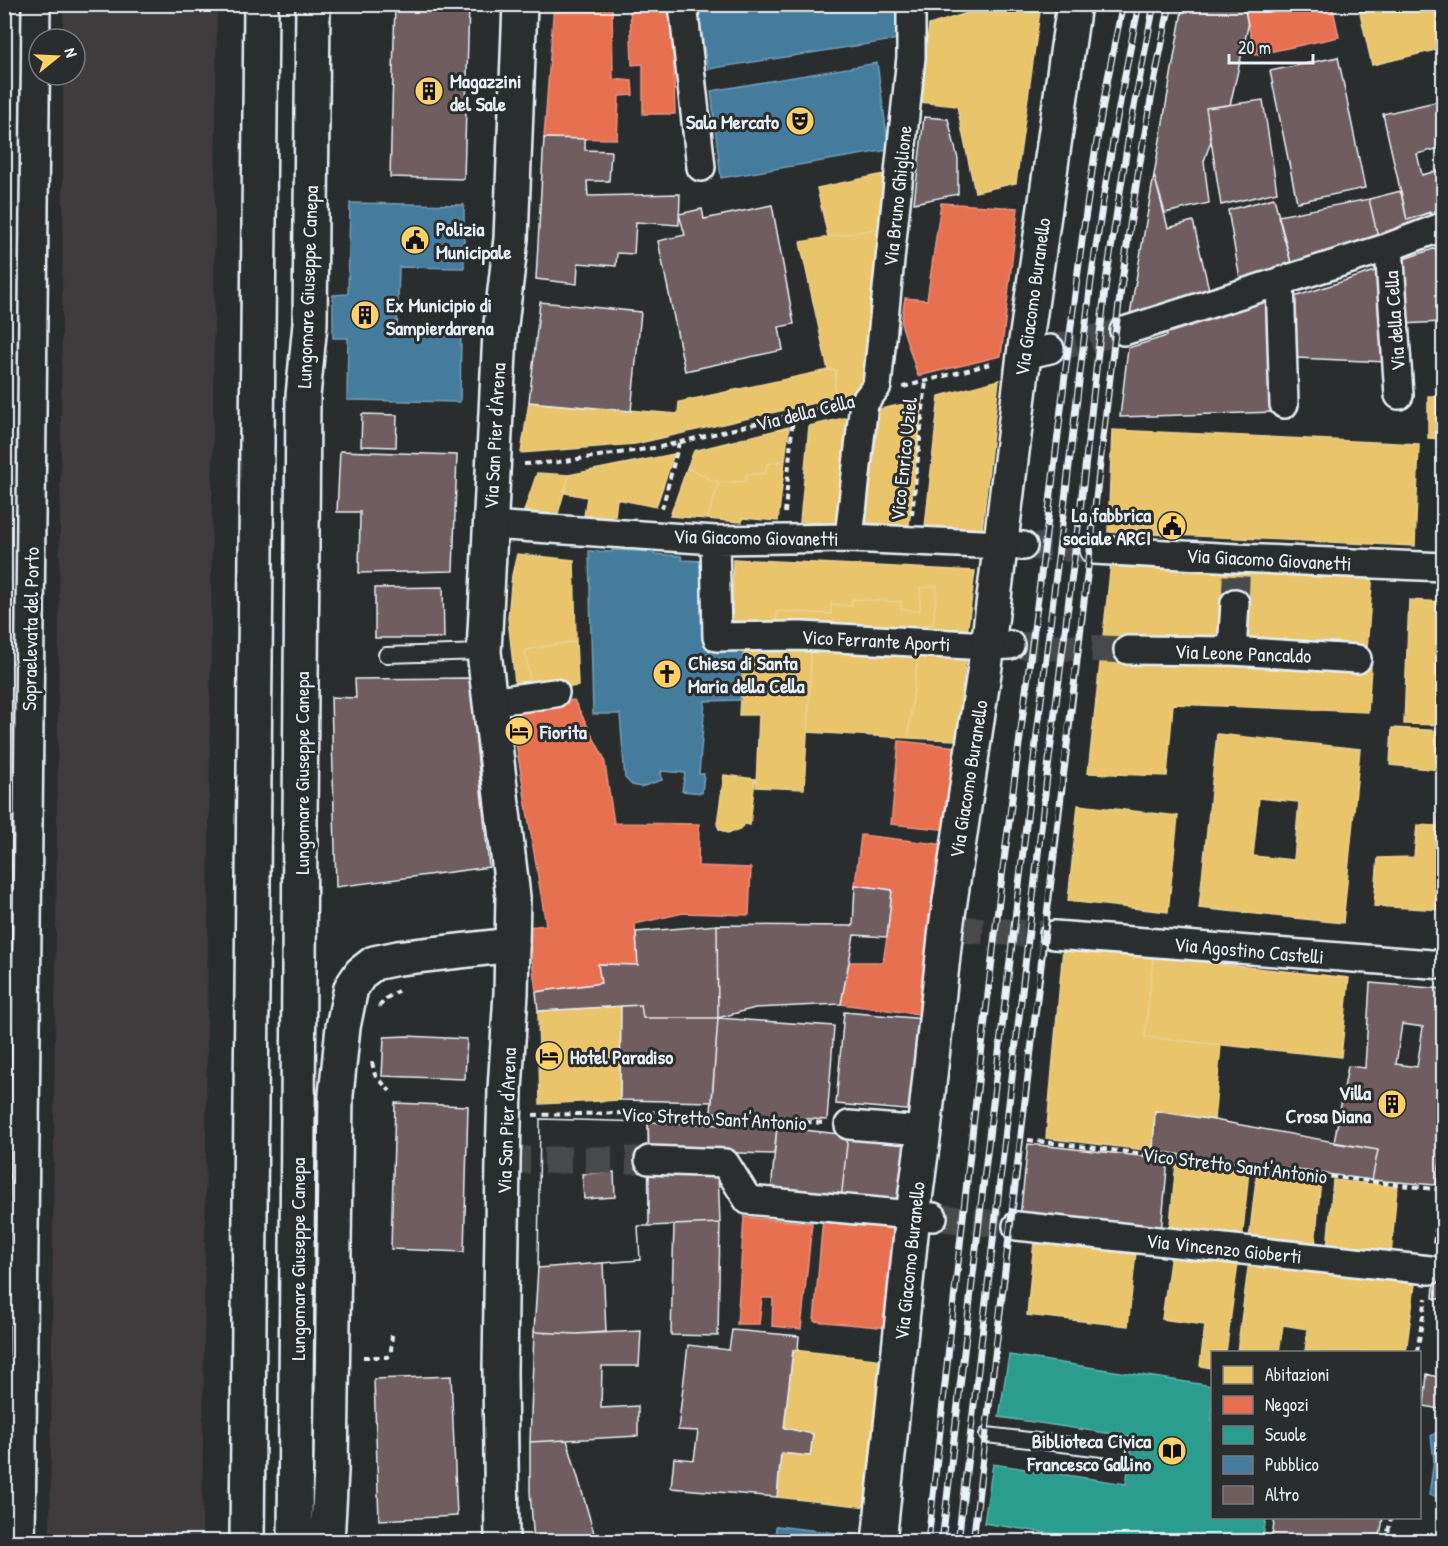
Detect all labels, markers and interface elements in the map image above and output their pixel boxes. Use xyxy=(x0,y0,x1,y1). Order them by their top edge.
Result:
north arrow xyxy=(27,27,87,87)
scale bar xyxy=(1229,27,1313,65)
text: 20 m xyxy=(1238,35,1271,60)
text: N xyxy=(59,45,83,60)
place label: Magazzini del Sale xyxy=(450,67,522,117)
building icon: Magazzini del Sale xyxy=(413,75,445,107)
theatre icon: Sala Mercato xyxy=(784,105,816,137)
place label: Sala Mercato xyxy=(686,108,779,135)
street label: Via Bruno Ghiglione xyxy=(876,124,918,268)
street label: Lungomare Giuseppe Canepa xyxy=(290,185,324,389)
place label: Polizia Municipale xyxy=(436,215,511,266)
street label: Via Giacomo Buranello xyxy=(1008,216,1056,378)
public building icon: Polizia Municipale xyxy=(399,224,431,256)
street label: Via della Cella xyxy=(1377,270,1411,372)
place label: Ex Municipio di Sampierdarena xyxy=(386,291,494,342)
building icon: Ex Municipio di Sampierdarena xyxy=(349,299,381,331)
street label: Via San Pier d'Arena xyxy=(477,362,511,510)
street label: Via della Cella xyxy=(753,387,857,437)
street label: Vico Enrico Uziel xyxy=(883,395,923,522)
place label: La fabbrica sociale ARCI xyxy=(1063,501,1151,551)
public building icon: La fabbrica sociale ARCI xyxy=(1156,510,1188,542)
street label: Via Giacomo Giovanetti xyxy=(673,522,839,552)
street label: Via Giacomo Giovanetti xyxy=(1186,541,1352,577)
street label: Sopraelevata del Porto xyxy=(15,547,45,711)
street label: Vico Ferrante Aporti xyxy=(801,623,951,657)
street label: Via Leone Pancaldo xyxy=(1174,637,1312,669)
place label: Chiesa di Santa Maria della Cella xyxy=(688,649,805,699)
church icon: Chiesa di Santa Maria della Cella xyxy=(651,658,683,690)
street label: Lungomare Giuseppe Canepa xyxy=(288,671,315,874)
street label: Via Giacomo Buranello xyxy=(942,698,994,860)
hotel icon: Fiorita xyxy=(503,715,535,747)
place label: Fiorita xyxy=(539,718,587,745)
street label: Via Agostino Castelli xyxy=(1173,930,1325,970)
hotel icon: Hotel Paradiso xyxy=(533,1040,565,1072)
place label: Hotel Paradiso xyxy=(570,1043,673,1070)
street label: Via San Pier d'Arena xyxy=(490,1047,522,1195)
place label: Villa Crosa Diana xyxy=(1285,1079,1371,1129)
building icon: Villa Crosa Diana xyxy=(1376,1088,1408,1120)
street label: Vico Stretto Sant'Antonio xyxy=(621,1100,807,1136)
street label: Vico Stretto Sant'Antonio xyxy=(1141,1140,1329,1190)
street label: Lungomare Giuseppe Canepa xyxy=(284,1157,311,1360)
street label: Via Giacomo Buranello xyxy=(887,1180,931,1342)
street label: Via Vincenzo Gioberti xyxy=(1145,1226,1303,1270)
legend xyxy=(1211,1351,1421,1519)
text: Abitazioni xyxy=(1265,1362,1330,1387)
text: Negozi xyxy=(1265,1392,1309,1417)
text: Scuole xyxy=(1265,1422,1307,1447)
place label: Biblioteca Civica Francesco Gallino xyxy=(1026,1427,1151,1477)
library icon: Biblioteca Civica Francesco Gallino xyxy=(1156,1435,1188,1467)
text: Pubblico xyxy=(1265,1452,1319,1477)
text: Altro xyxy=(1265,1482,1299,1507)

